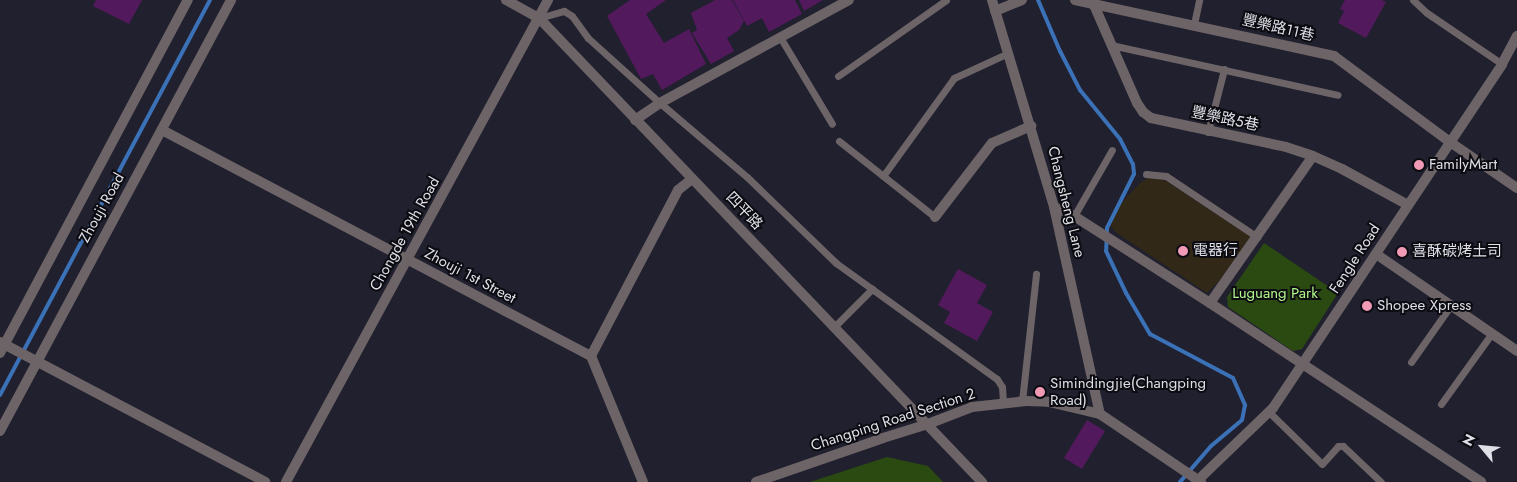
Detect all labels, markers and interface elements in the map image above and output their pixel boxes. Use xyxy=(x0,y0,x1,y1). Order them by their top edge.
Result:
street label: 豐樂路11巷 xyxy=(1240,11,1316,45)
street label: 豐樂路5巷 xyxy=(1190,103,1260,135)
street label: Changsheng Lane xyxy=(1043,145,1089,259)
place label: FamilyMart xyxy=(1429,156,1497,174)
marker: FamilyMart xyxy=(1413,159,1425,171)
street label: Zhouji Road xyxy=(76,170,128,246)
street label: Chongde 19th Road xyxy=(366,174,444,294)
street label: 四平路 xyxy=(722,189,766,233)
street label: Fengle Road xyxy=(1326,221,1384,297)
place label: 電器行 xyxy=(1193,242,1238,260)
place label: 喜酥碳烤土司 xyxy=(1412,243,1502,261)
street label: Zhouji 1st Street xyxy=(421,244,519,308)
marker: 電器行 xyxy=(1177,245,1189,257)
marker: 喜酥碳烤土司 xyxy=(1396,246,1408,258)
park label: Luguang Park xyxy=(1232,285,1318,303)
place label: Shopee Xpress xyxy=(1377,297,1471,315)
marker: Shopee Xpress xyxy=(1361,300,1373,312)
place label: Simindingjie(Changping Road) xyxy=(1050,374,1206,409)
street label: Changping Road Section 2 xyxy=(809,385,977,455)
marker: Simindingjie(Changping Road) xyxy=(1034,386,1046,398)
north arrow xyxy=(1457,422,1507,472)
text: N xyxy=(1457,430,1480,450)

